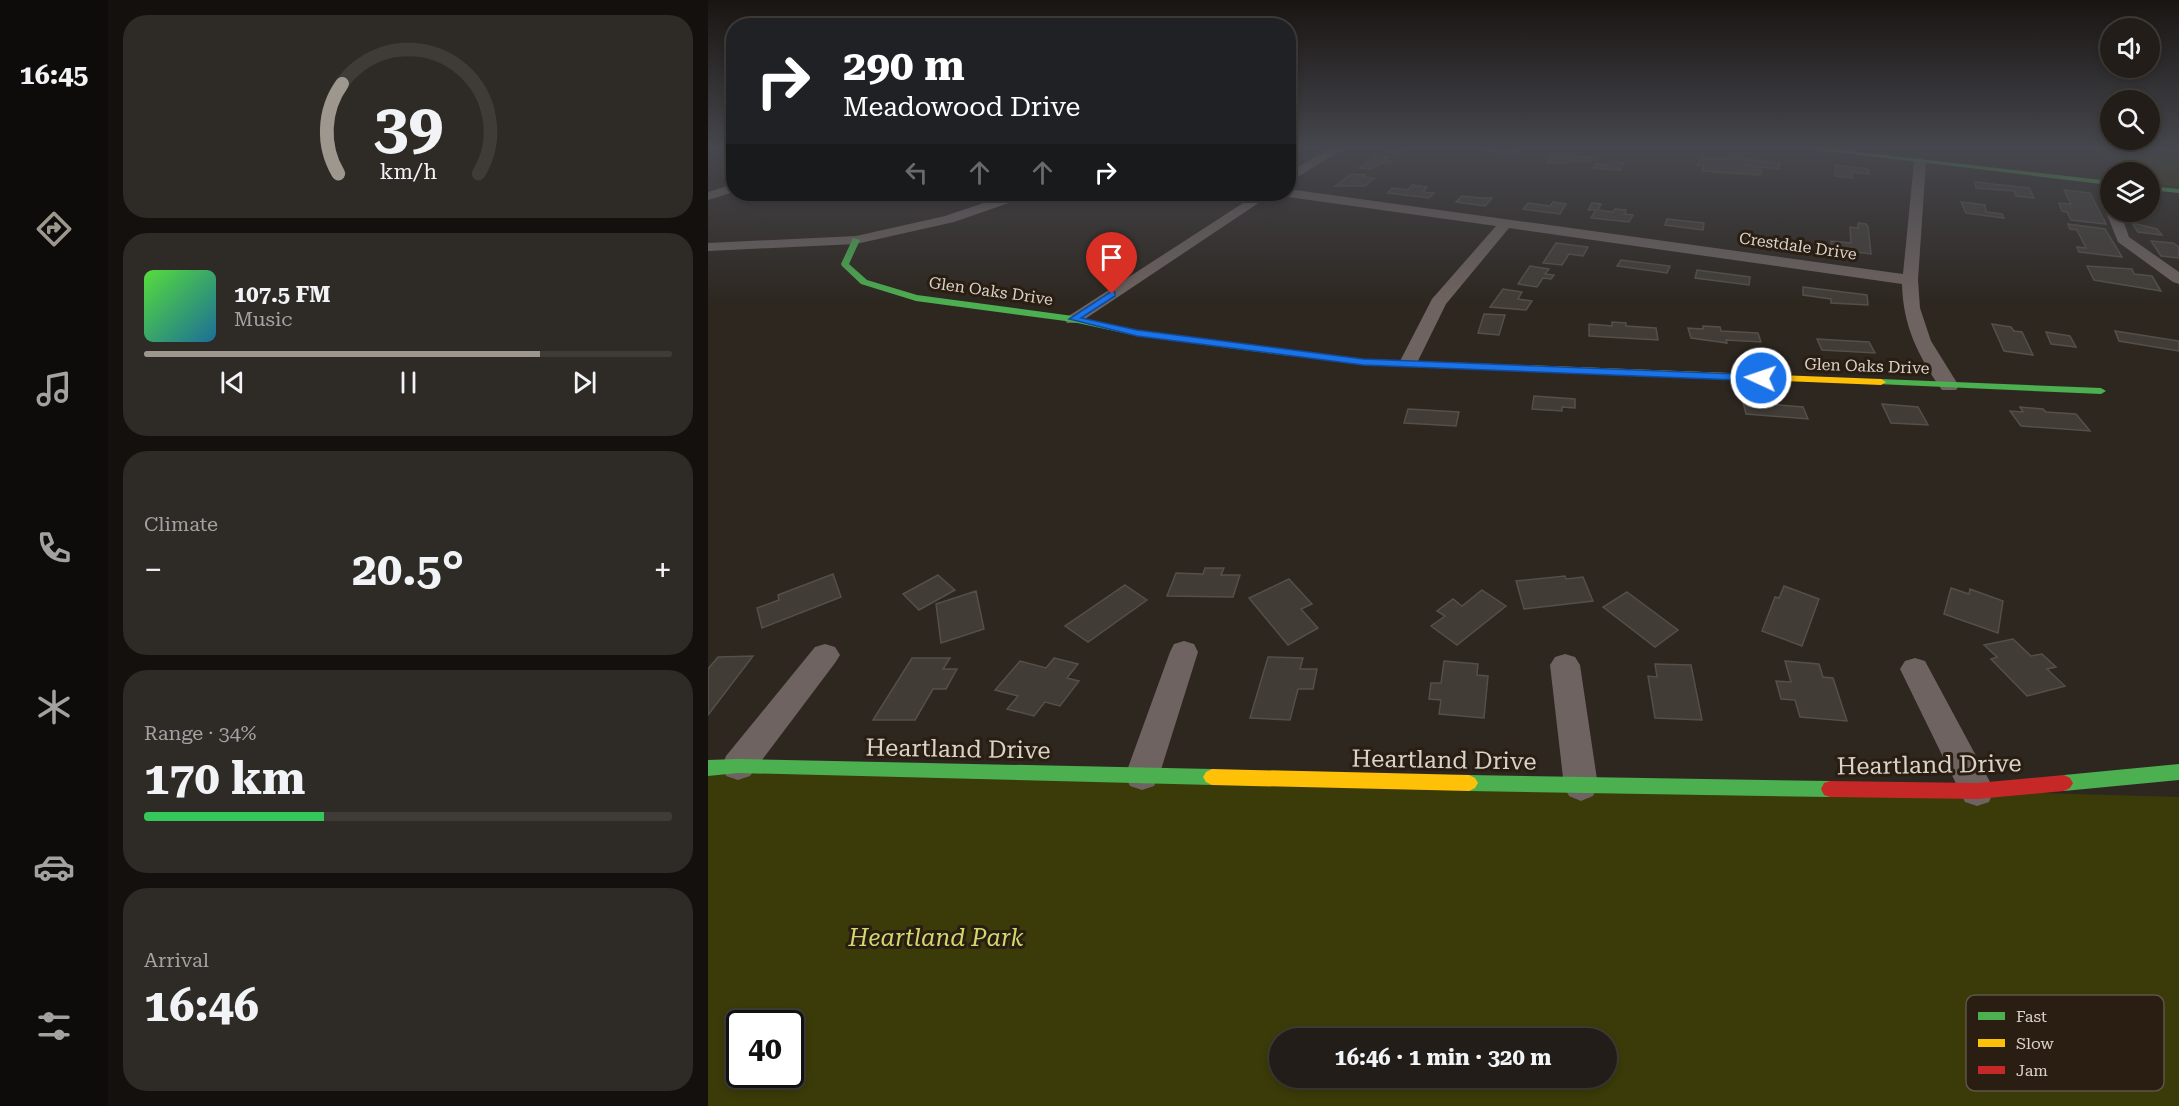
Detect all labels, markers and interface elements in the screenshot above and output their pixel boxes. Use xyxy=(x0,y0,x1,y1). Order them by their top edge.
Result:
map controls xyxy=(2100,18,2160,222)
button: sound xyxy=(2100,18,2160,78)
text: 290 m xyxy=(843,41,965,90)
icon: right xyxy=(744,42,822,120)
text: 16:45 xyxy=(20,59,88,91)
text: 39 xyxy=(373,90,443,163)
button: search xyxy=(2100,90,2160,150)
text: Meadowood Drive xyxy=(843,91,1080,123)
icon: left xyxy=(900,156,933,189)
icon: ahead xyxy=(963,156,996,189)
icon: ahead xyxy=(1026,156,1059,189)
icon: right xyxy=(1089,156,1122,189)
text: km/h xyxy=(379,159,437,184)
button: layers xyxy=(2100,162,2160,222)
icon: directions xyxy=(33,208,75,250)
street label: Crestdale Drive xyxy=(1738,228,1858,264)
pin xyxy=(1086,232,1137,294)
icon: arrive xyxy=(1095,241,1128,274)
street label: Glen Oaks Drive xyxy=(928,273,1055,309)
text: 107.5 FM xyxy=(234,282,331,307)
text: Music xyxy=(234,307,293,331)
position arrow xyxy=(1729,346,1793,410)
street label: Glen Oaks Drive xyxy=(1804,354,1930,378)
icon: previous xyxy=(216,366,249,399)
icon: pause xyxy=(392,366,425,399)
icon: next xyxy=(568,366,601,399)
icon: music xyxy=(33,368,75,410)
text: Climate xyxy=(144,512,218,536)
icon: phone xyxy=(33,527,75,569)
text: 20.5° xyxy=(352,543,464,596)
text: − xyxy=(144,550,162,589)
text: + xyxy=(654,550,672,589)
icon: climate xyxy=(33,686,75,728)
text: Range · 34% xyxy=(144,721,256,745)
street label: Heartland Drive xyxy=(865,733,1051,765)
street label: Heartland Drive xyxy=(1351,744,1537,776)
street label: Heartland Drive xyxy=(1836,749,2022,781)
text: 170 km xyxy=(144,752,305,805)
icon: car xyxy=(33,846,75,888)
park label: Heartland Park xyxy=(848,924,1023,952)
text: Arrival xyxy=(144,948,209,972)
text: 16:46 xyxy=(144,979,259,1032)
legend xyxy=(1966,995,2164,1091)
icon: filters xyxy=(33,1005,75,1047)
text: Fast xyxy=(2016,1007,2047,1026)
speed limit sign: 40 xyxy=(726,1010,804,1088)
text: Slow xyxy=(2016,1034,2054,1053)
text: 16:46 · 1 min · 320 m xyxy=(1334,1045,1552,1070)
text: Jam xyxy=(2016,1061,2048,1080)

